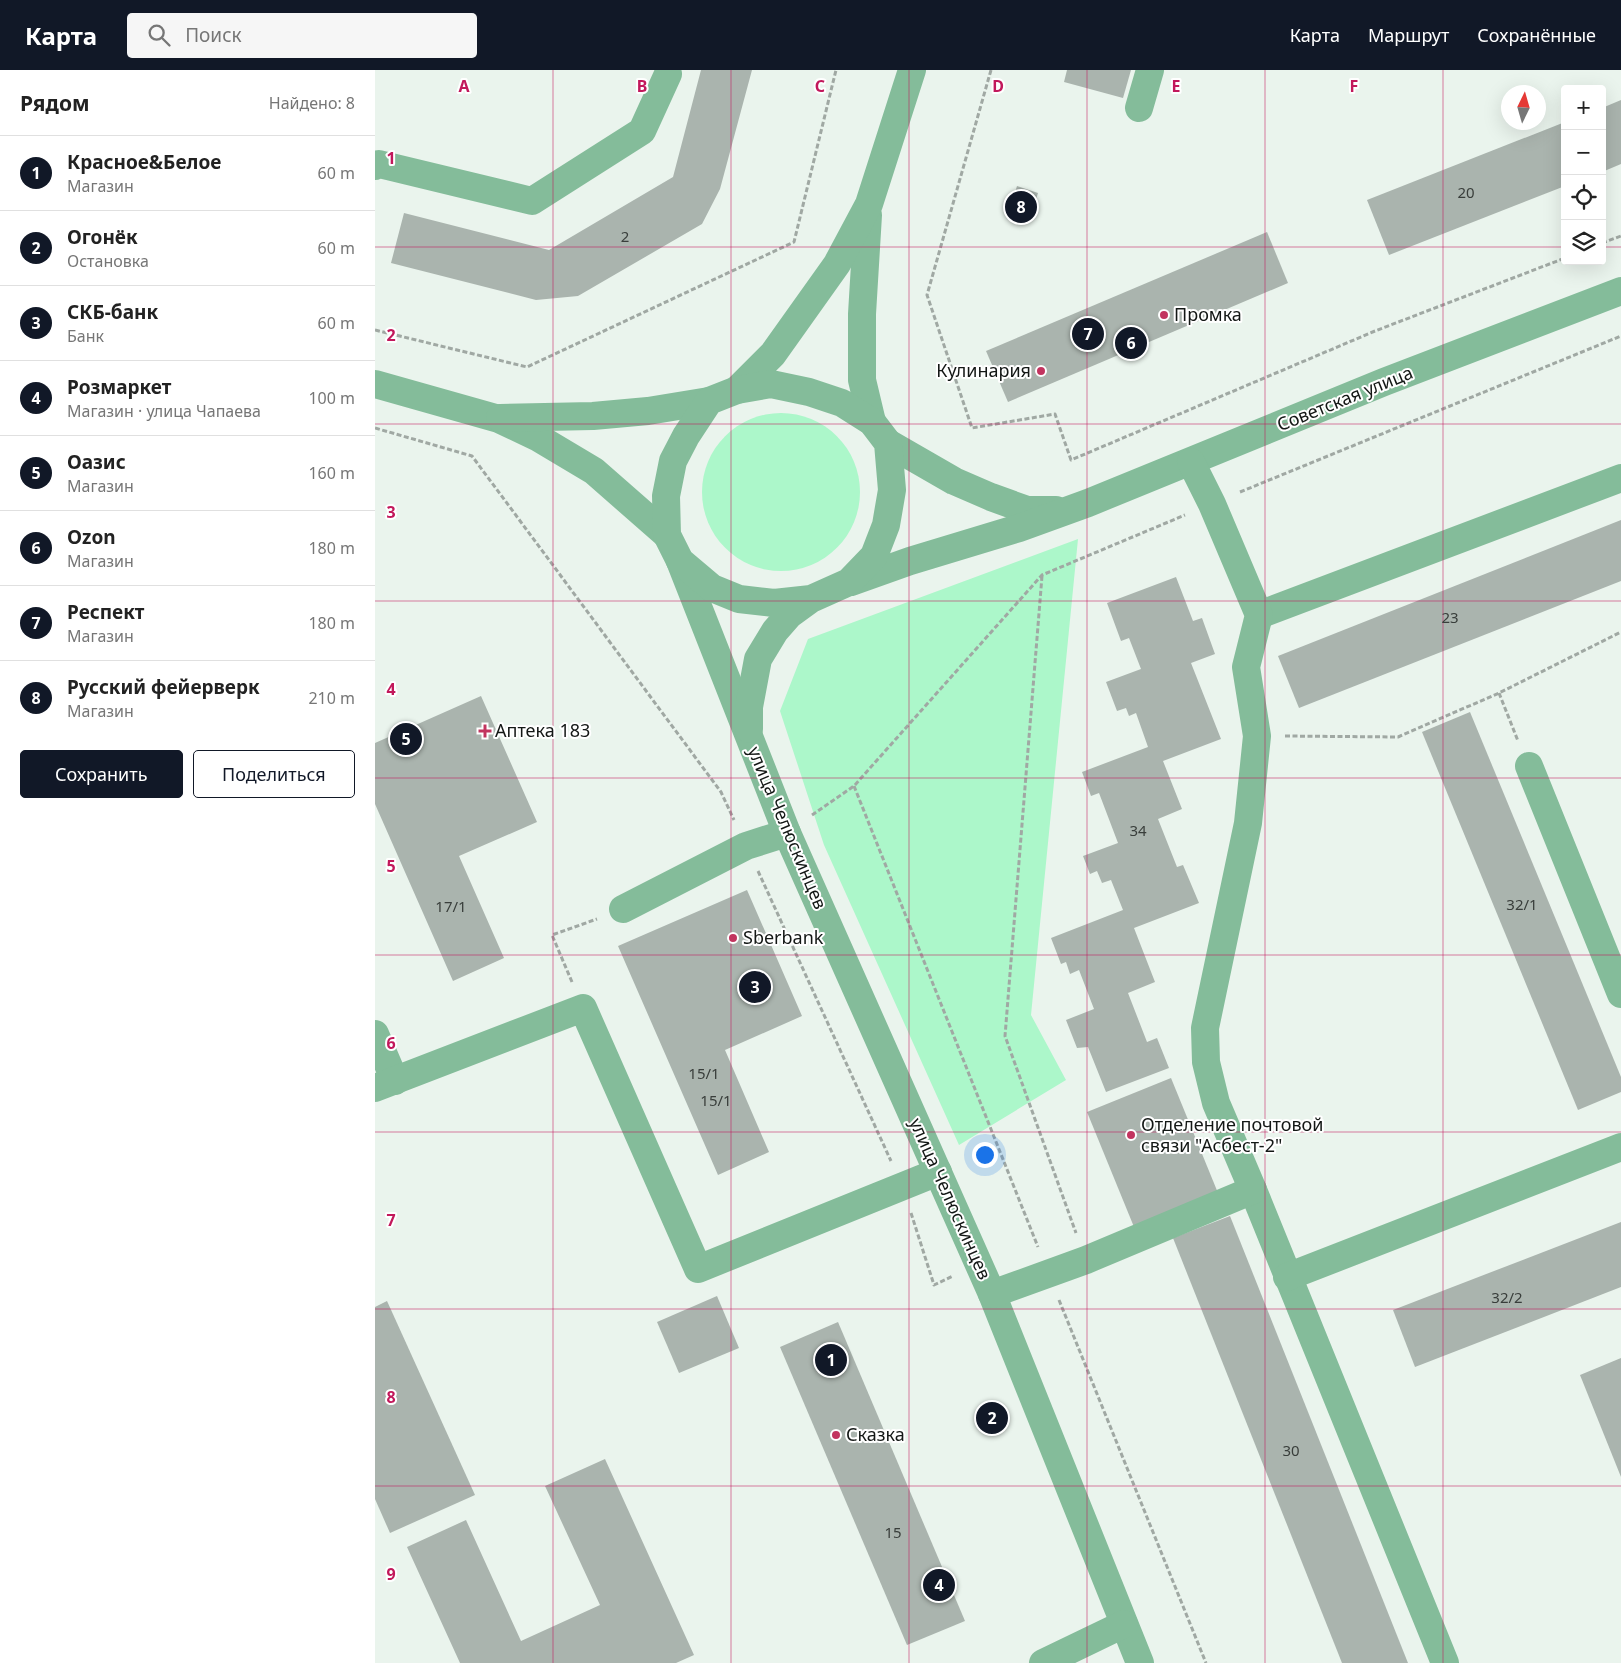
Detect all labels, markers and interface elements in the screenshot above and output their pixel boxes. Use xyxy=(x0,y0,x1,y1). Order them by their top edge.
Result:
search box xyxy=(127,13,477,58)
text: Карта xyxy=(25,19,97,52)
icon: search xyxy=(145,21,173,49)
text: Поиск xyxy=(185,22,242,48)
text: Карта xyxy=(1290,23,1340,47)
text: Маршрут xyxy=(1368,23,1449,47)
text: Сохранённые xyxy=(1477,23,1596,47)
text: A xyxy=(458,75,470,97)
text: B xyxy=(637,75,647,97)
text: C xyxy=(815,75,825,97)
text: D xyxy=(992,75,1004,97)
text: E xyxy=(1172,75,1181,97)
text: F xyxy=(1350,75,1358,97)
north arrow xyxy=(1501,85,1546,130)
map controls xyxy=(1561,85,1606,265)
button: + xyxy=(1561,85,1606,130)
text: Рядом xyxy=(20,89,90,117)
text: Найдено: 8 xyxy=(269,92,355,114)
button: − xyxy=(1561,130,1606,175)
text: 1 xyxy=(386,147,396,169)
text: Красное&Белое xyxy=(67,149,221,175)
text: 1 xyxy=(31,162,41,184)
text: 60 m xyxy=(318,162,355,184)
text: Магазин xyxy=(67,175,134,197)
button: locate xyxy=(1561,175,1606,220)
house number: 20 xyxy=(1457,182,1475,202)
pin: 8 xyxy=(1005,188,1037,226)
button: layers xyxy=(1561,220,1606,265)
text: Огонёк xyxy=(67,224,138,250)
house number: 2 xyxy=(621,226,629,246)
text: 2 xyxy=(31,237,41,259)
text: 60 m xyxy=(318,237,355,259)
text: Остановка xyxy=(67,250,149,272)
text: СКБ-банк xyxy=(67,299,158,325)
place label: Промка xyxy=(1174,302,1242,326)
marker: Промка xyxy=(1158,309,1170,321)
text: 3 xyxy=(31,312,41,334)
text: 60 m xyxy=(318,312,355,334)
pin: 7 xyxy=(1072,315,1104,353)
text: 2 xyxy=(386,324,396,346)
pin: 6 xyxy=(1115,324,1147,362)
text: Банк xyxy=(67,325,104,347)
place label: Кулинария xyxy=(936,358,1031,382)
street label: Советская улица xyxy=(1273,360,1416,436)
marker: Кулинария xyxy=(1035,365,1047,377)
text: Розмаркет xyxy=(67,374,171,400)
text: 4 xyxy=(31,387,41,409)
text: 100 m xyxy=(308,387,355,409)
text: Магазин · улица Чапаева xyxy=(67,400,261,422)
text: Оазис xyxy=(67,449,126,475)
text: 5 xyxy=(31,462,41,484)
text: 160 m xyxy=(308,462,355,484)
text: Магазин xyxy=(67,475,134,497)
text: 3 xyxy=(386,501,396,523)
text: Ozon xyxy=(67,524,116,550)
text: 6 xyxy=(31,537,41,559)
text: 180 m xyxy=(308,537,355,559)
text: Магазин xyxy=(67,550,134,572)
text: Респект xyxy=(67,599,144,625)
house number: 23 xyxy=(1441,607,1459,627)
text: 7 xyxy=(31,612,41,634)
text: 180 m xyxy=(308,612,355,634)
text: Магазин xyxy=(67,625,134,647)
text: Русский фейерверк xyxy=(67,674,260,700)
text: 4 xyxy=(386,678,396,700)
text: 8 xyxy=(31,687,41,709)
text: 210 m xyxy=(308,687,355,709)
text: Магазин xyxy=(67,700,134,722)
place label: Аптека 183 xyxy=(495,718,590,742)
pin: 5 xyxy=(390,720,422,758)
marker: Аптека 183 xyxy=(479,725,491,737)
street label: улица Челюскинцев xyxy=(743,743,833,913)
button: Сохранить xyxy=(20,750,183,798)
button: Поделиться xyxy=(193,750,355,798)
house number: 34 xyxy=(1129,820,1147,840)
text: 5 xyxy=(386,855,396,877)
house number: 32/1 xyxy=(1506,894,1538,914)
house number: 17/1 xyxy=(435,896,467,916)
place label: Sberbank xyxy=(743,925,824,949)
marker: Sberbank xyxy=(727,932,739,944)
pin: 3 xyxy=(739,968,771,1006)
text: 6 xyxy=(386,1032,396,1054)
house number: 15/1 xyxy=(688,1063,720,1083)
house number: 15/1 xyxy=(700,1090,732,1110)
place label: Отделение почтовой связи "Асбест-2" xyxy=(1141,1112,1323,1157)
street label: улица Челюскинцев xyxy=(904,1114,997,1283)
marker: Отделение почтовой связи "Асбест-2" xyxy=(1125,1129,1137,1141)
your location xyxy=(972,1142,998,1168)
text: 7 xyxy=(386,1209,396,1231)
house number: 32/2 xyxy=(1491,1287,1523,1307)
pin: 1 xyxy=(815,1341,847,1379)
text: 8 xyxy=(386,1386,396,1408)
pin: 2 xyxy=(976,1399,1008,1437)
place label: Сказка xyxy=(846,1422,905,1446)
marker: Сказка xyxy=(830,1429,842,1441)
house number: 30 xyxy=(1282,1440,1300,1460)
house number: 15 xyxy=(884,1522,902,1542)
text: 9 xyxy=(386,1563,396,1585)
pin: 4 xyxy=(923,1566,955,1604)

